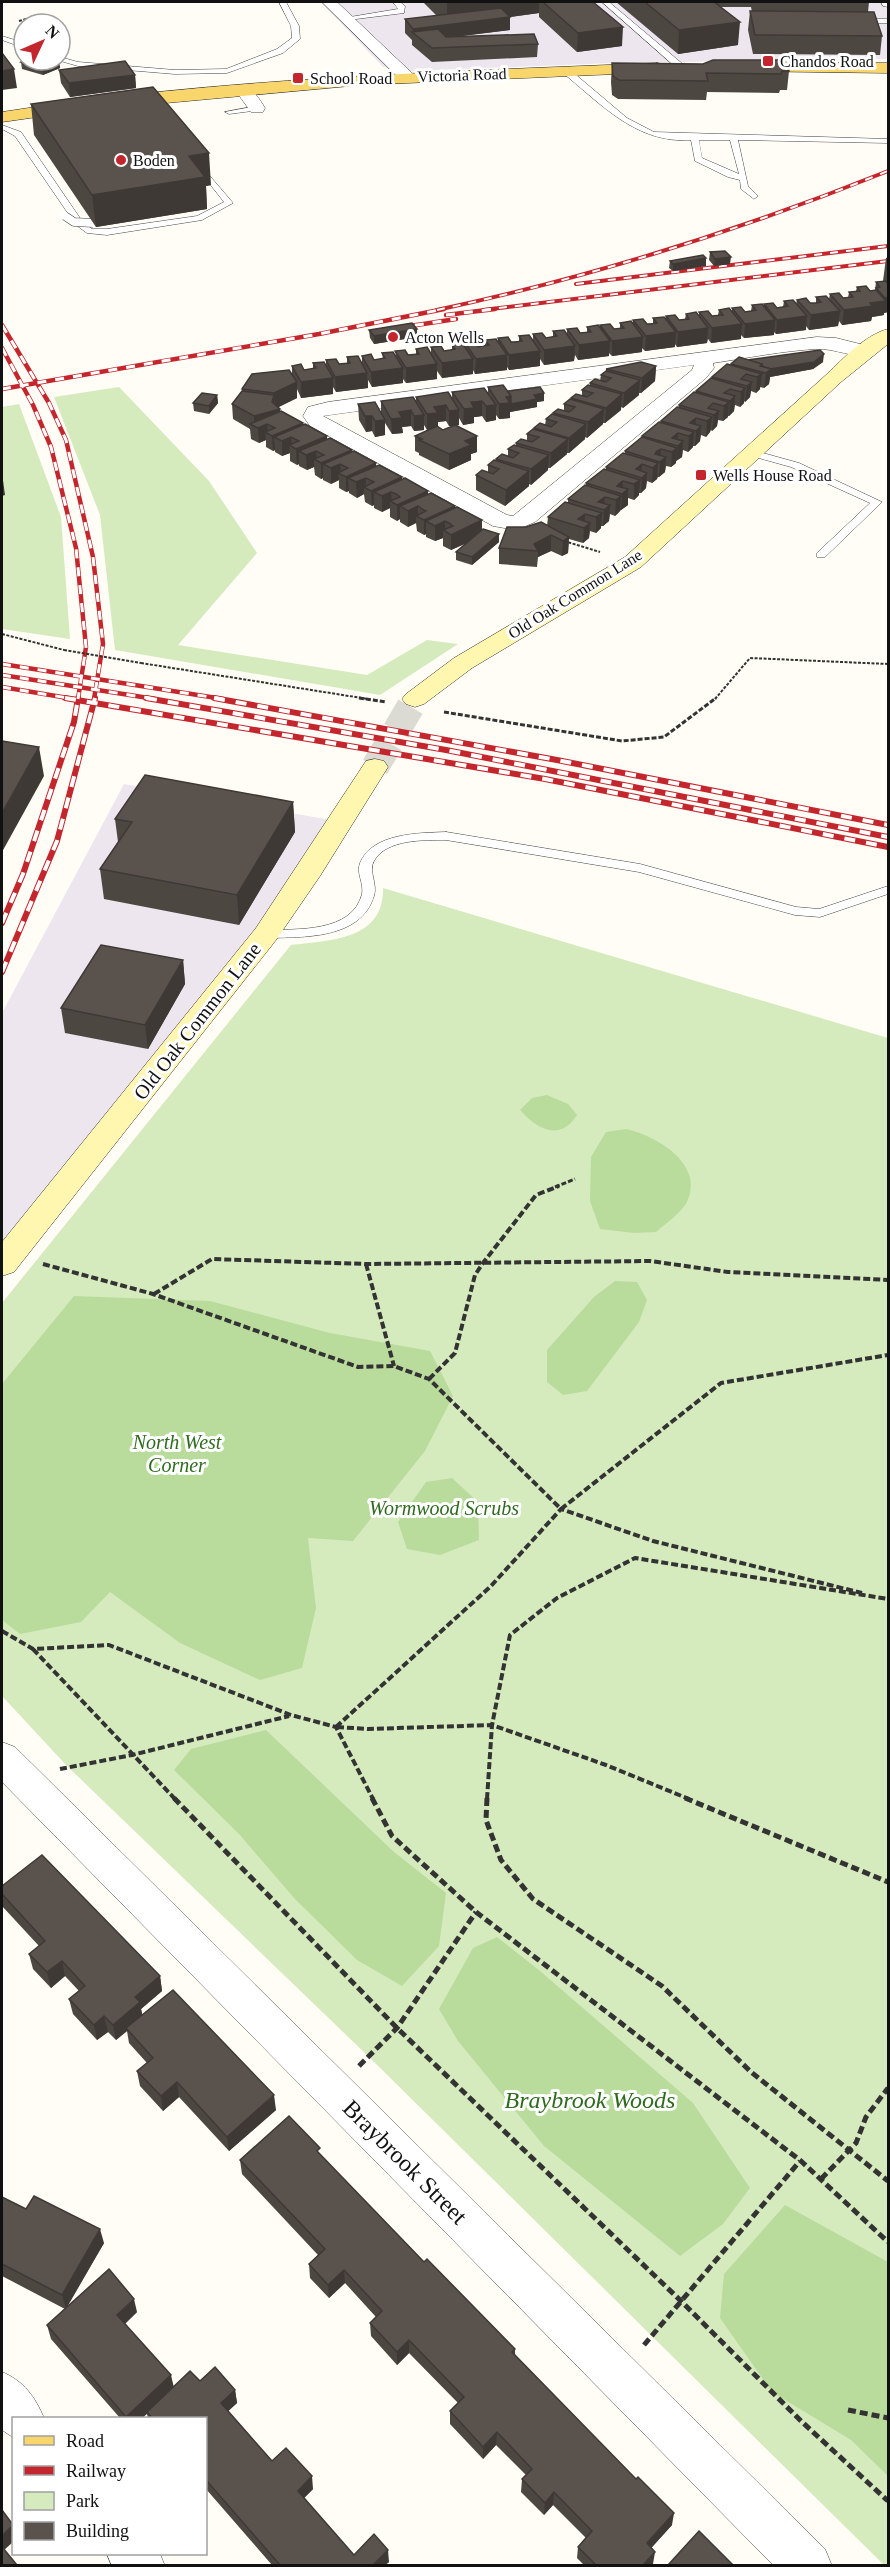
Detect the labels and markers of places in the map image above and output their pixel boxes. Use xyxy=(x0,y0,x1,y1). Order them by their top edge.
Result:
place label: Chandos Road xyxy=(780,53,874,70)
marker: Chandos Road xyxy=(761,54,775,68)
place label: School Road xyxy=(310,70,392,87)
marker: School Road xyxy=(291,71,305,85)
place label: Boden xyxy=(133,152,175,169)
marker: Boden xyxy=(114,153,128,167)
place label: Acton Wells xyxy=(405,329,484,346)
marker: Acton Wells xyxy=(386,330,400,344)
place label: Wells House Road xyxy=(713,467,832,484)
marker: Wells House Road xyxy=(694,468,708,482)

